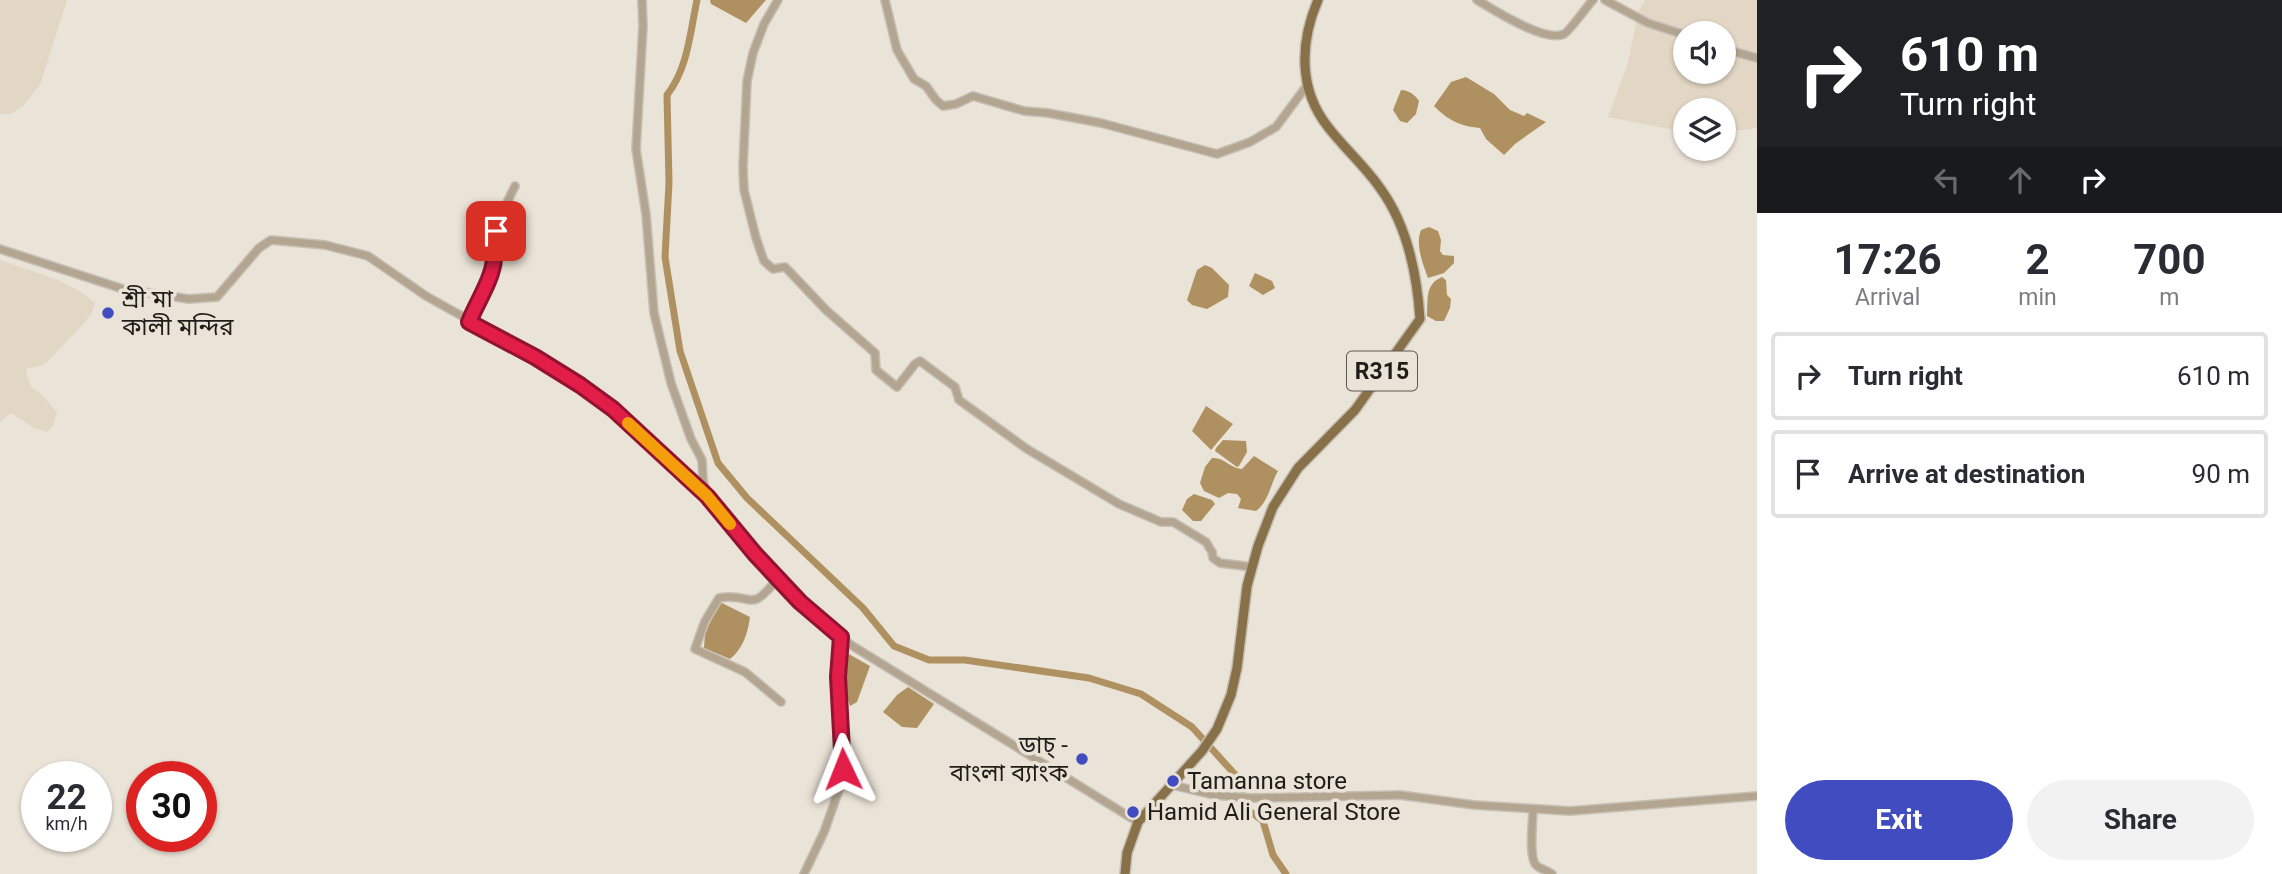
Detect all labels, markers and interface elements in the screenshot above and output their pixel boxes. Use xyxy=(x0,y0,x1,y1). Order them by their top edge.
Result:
map controls xyxy=(1673,21,1736,161)
button: sound xyxy=(1673,21,1736,84)
text: 610 m xyxy=(1900,26,2039,83)
icon: right xyxy=(1785,28,1876,119)
text: Turn right xyxy=(1900,85,2036,123)
button: layers xyxy=(1673,98,1736,161)
icon: left xyxy=(1928,161,1966,199)
icon: ahead xyxy=(2001,161,2039,199)
icon: right xyxy=(2074,161,2112,199)
pin xyxy=(466,201,526,261)
icon: arrive xyxy=(477,212,515,250)
text: 17:26 xyxy=(1834,235,1942,284)
text: 2 xyxy=(2025,235,2050,284)
text: 700 xyxy=(2133,235,2206,284)
text: Arrival xyxy=(1855,284,1920,311)
text: min xyxy=(2018,284,2057,311)
text: m xyxy=(2159,284,2179,311)
place label: শ্রী মা কালী মন্দির xyxy=(121,285,234,341)
marker: শ্রী মা কালী মন্দির xyxy=(100,305,116,321)
road number: R315 xyxy=(1347,352,1417,390)
icon: right xyxy=(1789,357,1827,395)
text: Turn right xyxy=(1848,361,1963,391)
text: 610 m xyxy=(2177,361,2250,391)
icon: arrive xyxy=(1789,455,1827,493)
text: Arrive at destination xyxy=(1848,459,2085,489)
text: 90 m xyxy=(2192,459,2250,489)
place label: ডাচ্ - বাংলা ব্যাংক xyxy=(949,731,1069,787)
position arrow xyxy=(806,732,880,806)
marker: ডাচ্ - বাংলা ব্যাংক xyxy=(1074,751,1090,767)
speed limit sign: 30 xyxy=(126,761,217,852)
place label: Tamanna store xyxy=(1187,767,1347,795)
marker: Tamanna store xyxy=(1165,773,1181,789)
text: 22 xyxy=(46,777,87,818)
button: Exit xyxy=(1785,780,2013,860)
button: Share xyxy=(2027,780,2254,860)
place label: Hamid Ali General Store xyxy=(1147,798,1401,826)
marker: Hamid Ali General Store xyxy=(1125,804,1141,820)
text: km/h xyxy=(45,813,88,834)

